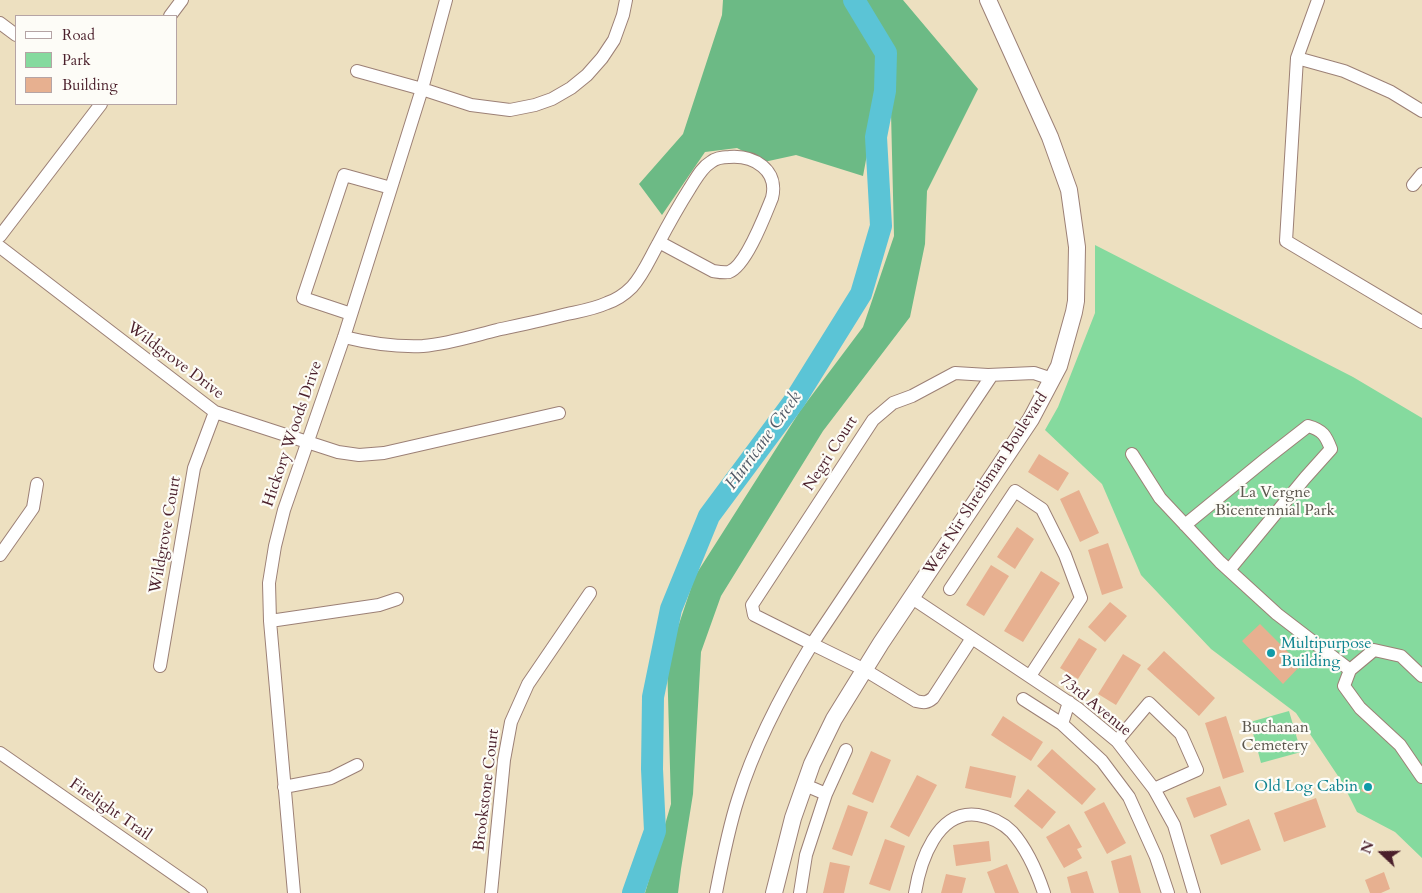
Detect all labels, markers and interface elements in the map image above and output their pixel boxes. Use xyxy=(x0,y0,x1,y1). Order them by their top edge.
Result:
legend xyxy=(15,15,178,105)
text: Road xyxy=(62,25,95,45)
text: Park xyxy=(62,50,91,70)
text: Building xyxy=(62,75,118,95)
street label: Wildgrove Drive xyxy=(123,318,227,404)
street label: Hickory Woods Drive xyxy=(259,359,327,509)
water label: Hurricane Creek xyxy=(721,388,807,494)
street label: West Nir Shreibman Boulevard xyxy=(920,389,1052,579)
street label: Negri Court xyxy=(800,413,862,495)
street label: Wildgrove Court xyxy=(146,475,186,595)
park label: La Vergne Bicentennial Park xyxy=(1215,483,1335,521)
place label: Multipurpose Building xyxy=(1281,634,1371,672)
marker: Multipurpose Building xyxy=(1265,647,1277,659)
street label: 73rd Avenue xyxy=(1055,671,1135,741)
park label: Buchanan Cemetery xyxy=(1241,718,1309,756)
street label: Brookstone Court xyxy=(470,728,504,852)
street label: Firelight Trail xyxy=(65,775,155,845)
place label: Old Log Cabin xyxy=(1254,777,1358,797)
marker: Old Log Cabin xyxy=(1362,781,1374,793)
north arrow xyxy=(1357,828,1407,878)
text: N xyxy=(1356,838,1379,857)

